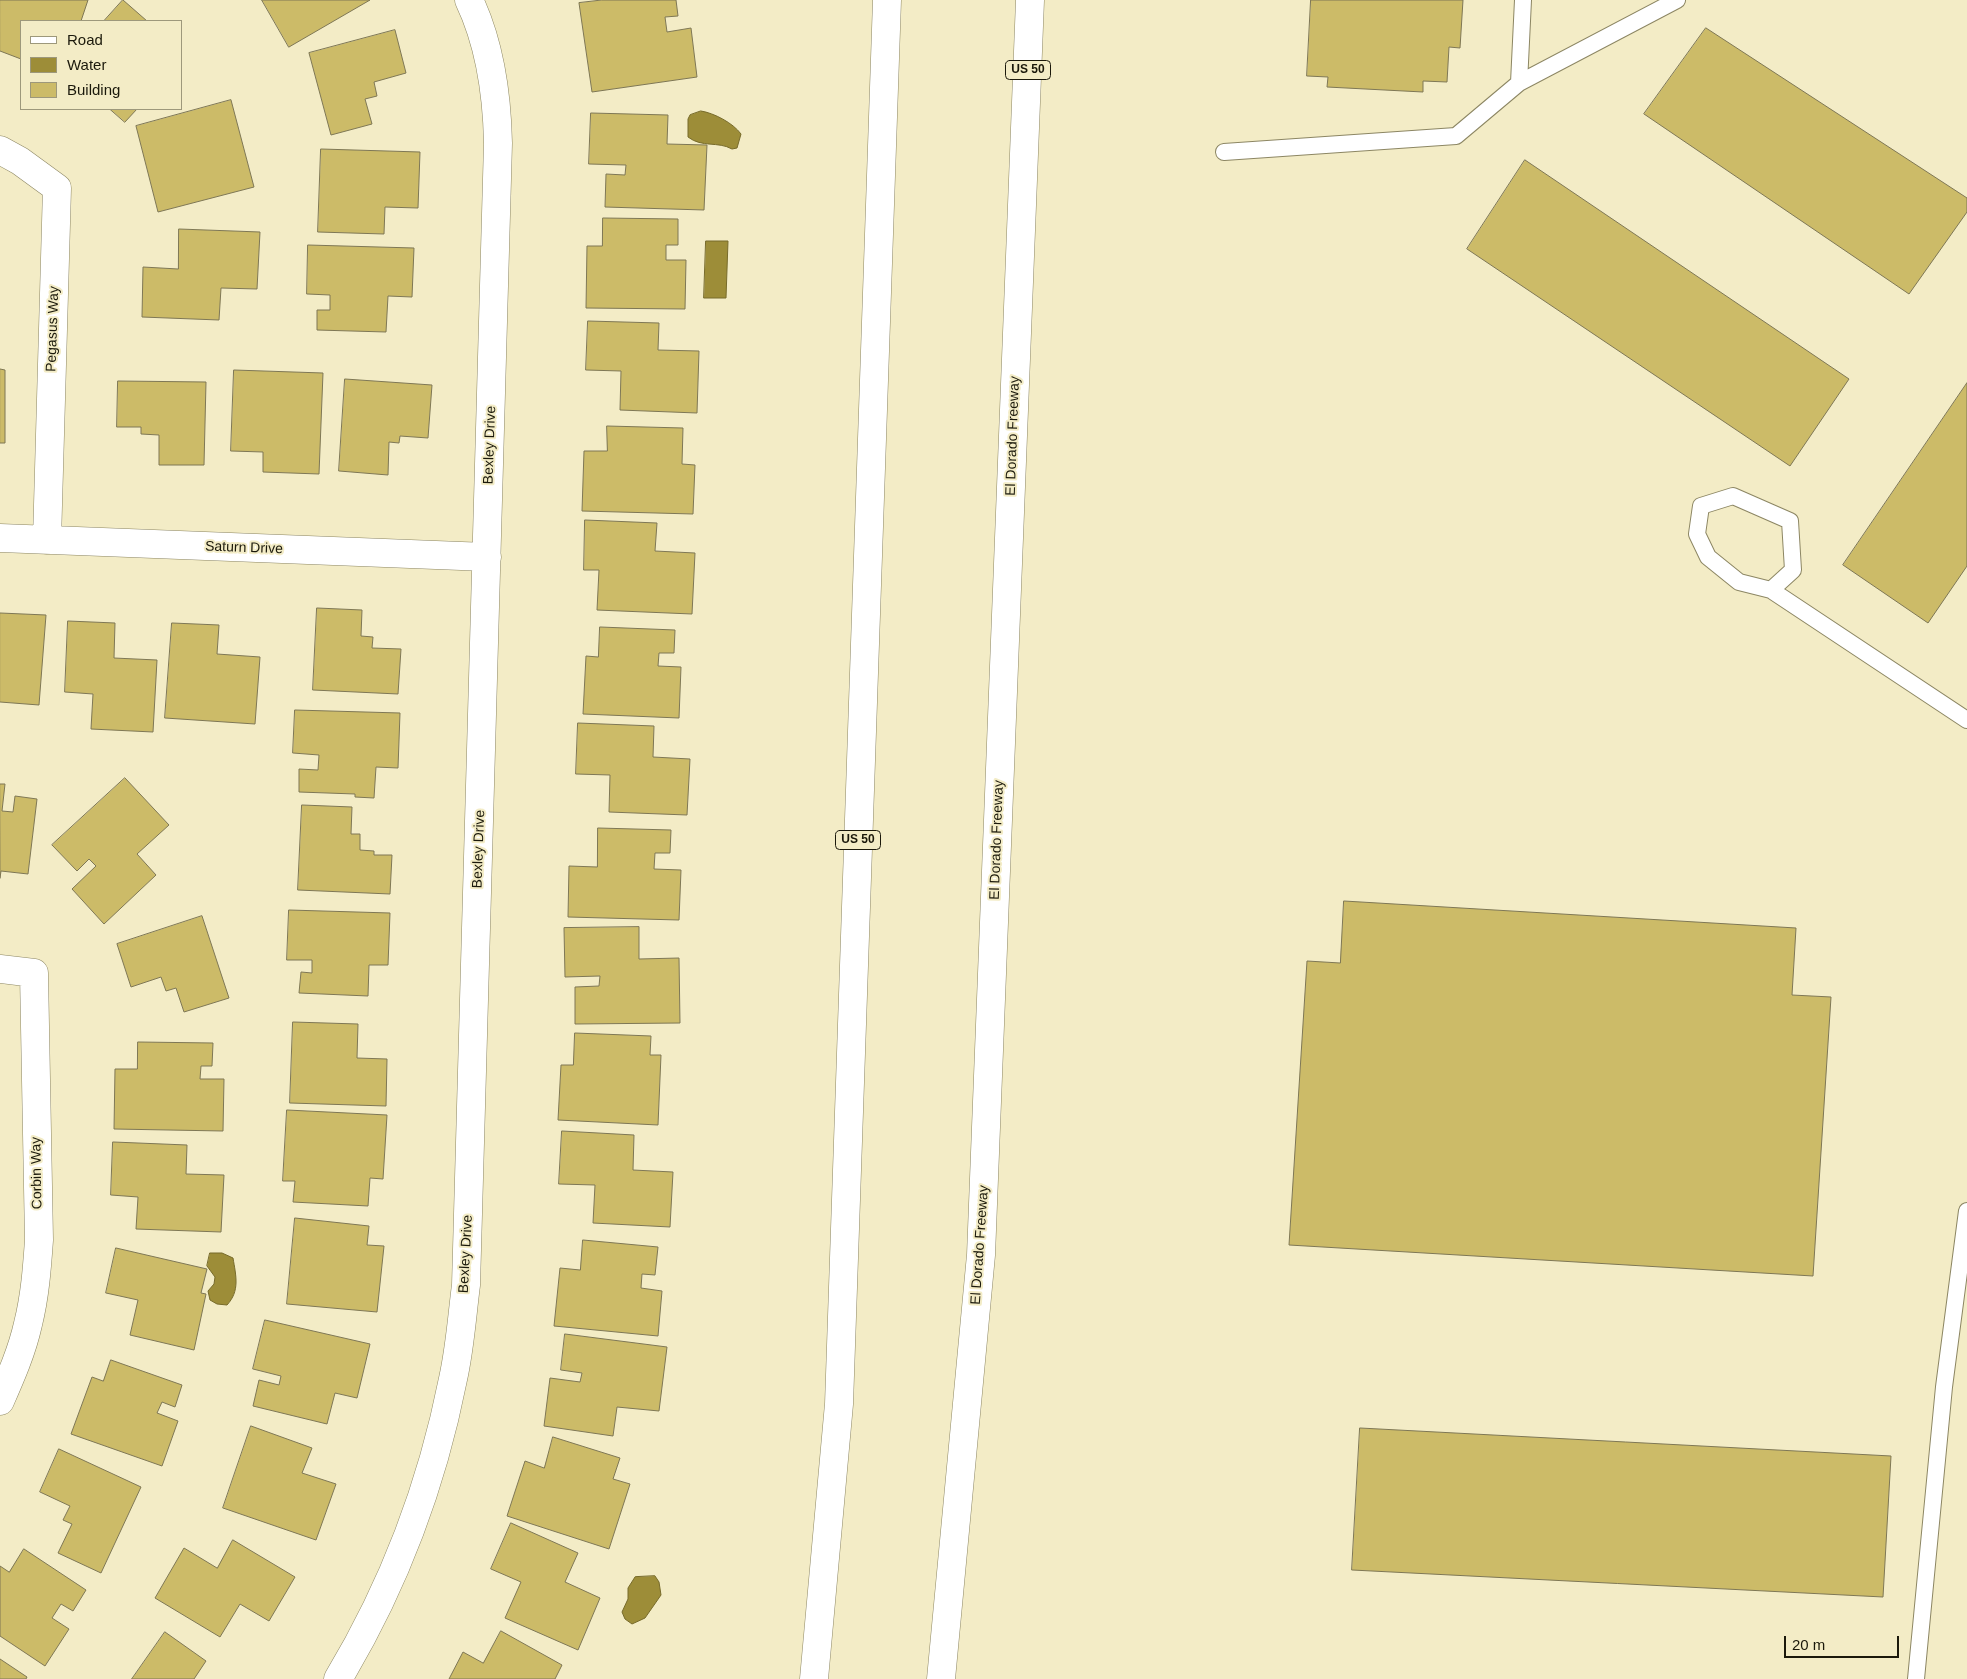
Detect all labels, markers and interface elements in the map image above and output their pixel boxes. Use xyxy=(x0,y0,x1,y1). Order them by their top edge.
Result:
legend xyxy=(20,20,182,110)
text: Road xyxy=(67,31,103,48)
text: Water xyxy=(67,56,106,73)
road number: US 50 xyxy=(1006,60,1050,80)
text: Building xyxy=(67,81,120,98)
street label: Pegasus Way xyxy=(43,286,63,372)
street label: El Dorado Freeway xyxy=(1003,376,1023,496)
street label: Bexley Drive xyxy=(480,405,500,485)
street label: Saturn Drive xyxy=(205,538,283,558)
street label: El Dorado Freeway xyxy=(987,780,1007,900)
street label: Bexley Drive xyxy=(469,809,489,889)
road number: US 50 xyxy=(836,830,880,850)
street label: Corbin Way xyxy=(28,1137,46,1209)
street label: El Dorado Freeway xyxy=(967,1185,993,1305)
street label: Bexley Drive xyxy=(456,1214,476,1294)
scale bar xyxy=(1787,1626,1902,1658)
text: 20 m xyxy=(1792,1636,1825,1653)

